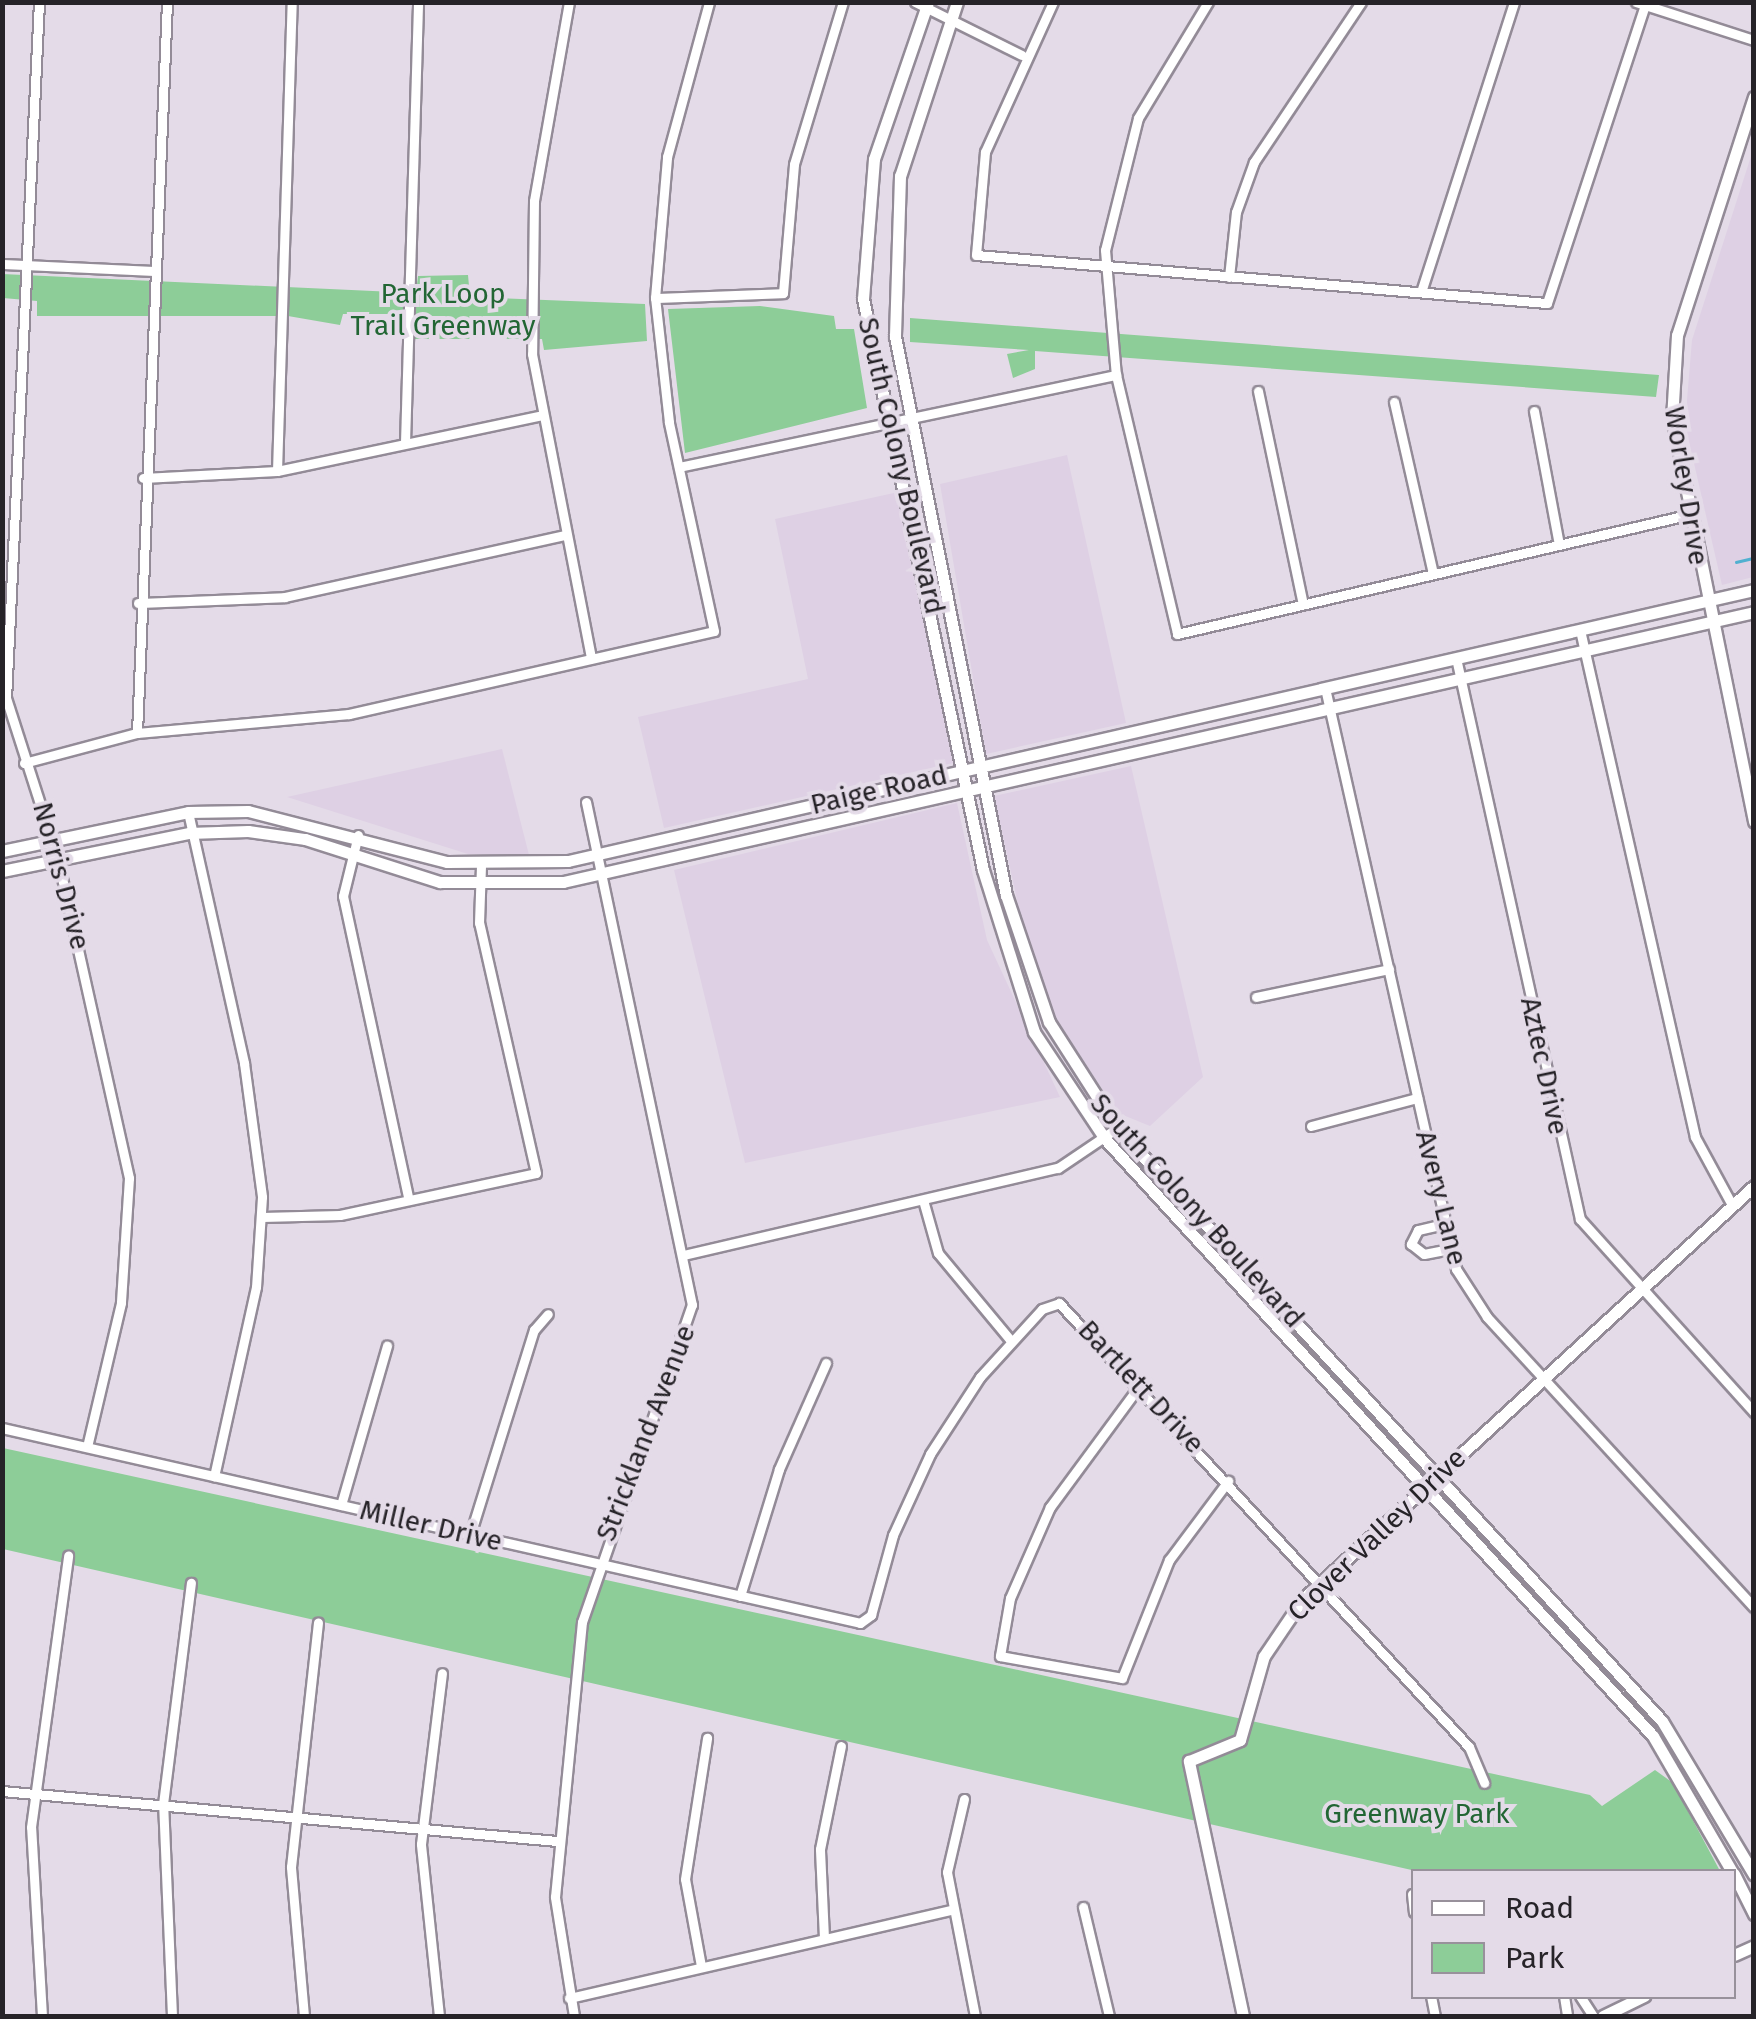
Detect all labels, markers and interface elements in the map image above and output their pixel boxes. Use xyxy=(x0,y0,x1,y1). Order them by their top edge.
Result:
park label: Park Loop Trail Greenway xyxy=(350,277,536,343)
street label: South Colony Boulevard xyxy=(851,314,951,618)
street label: Worley Drive xyxy=(1657,404,1715,568)
street label: Paige Road xyxy=(807,758,951,822)
street label: Norris Drive xyxy=(25,799,97,953)
street label: Aztec Drive xyxy=(1513,994,1575,1138)
street label: South Colony Boulevard xyxy=(1083,1087,1311,1335)
street label: Avery Lane xyxy=(1408,1127,1474,1269)
street label: Bartlett Drive xyxy=(1071,1314,1211,1460)
street label: Strickland Avenue xyxy=(589,1320,703,1546)
street label: Clover Valley Drive xyxy=(1281,1441,1473,1629)
street label: Miller Drive xyxy=(357,1493,505,1559)
park label: Greenway Park xyxy=(1324,1797,1510,1831)
legend xyxy=(1411,1869,1736,1999)
text: Road xyxy=(1505,1890,1574,1926)
text: Park xyxy=(1505,1940,1564,1976)

